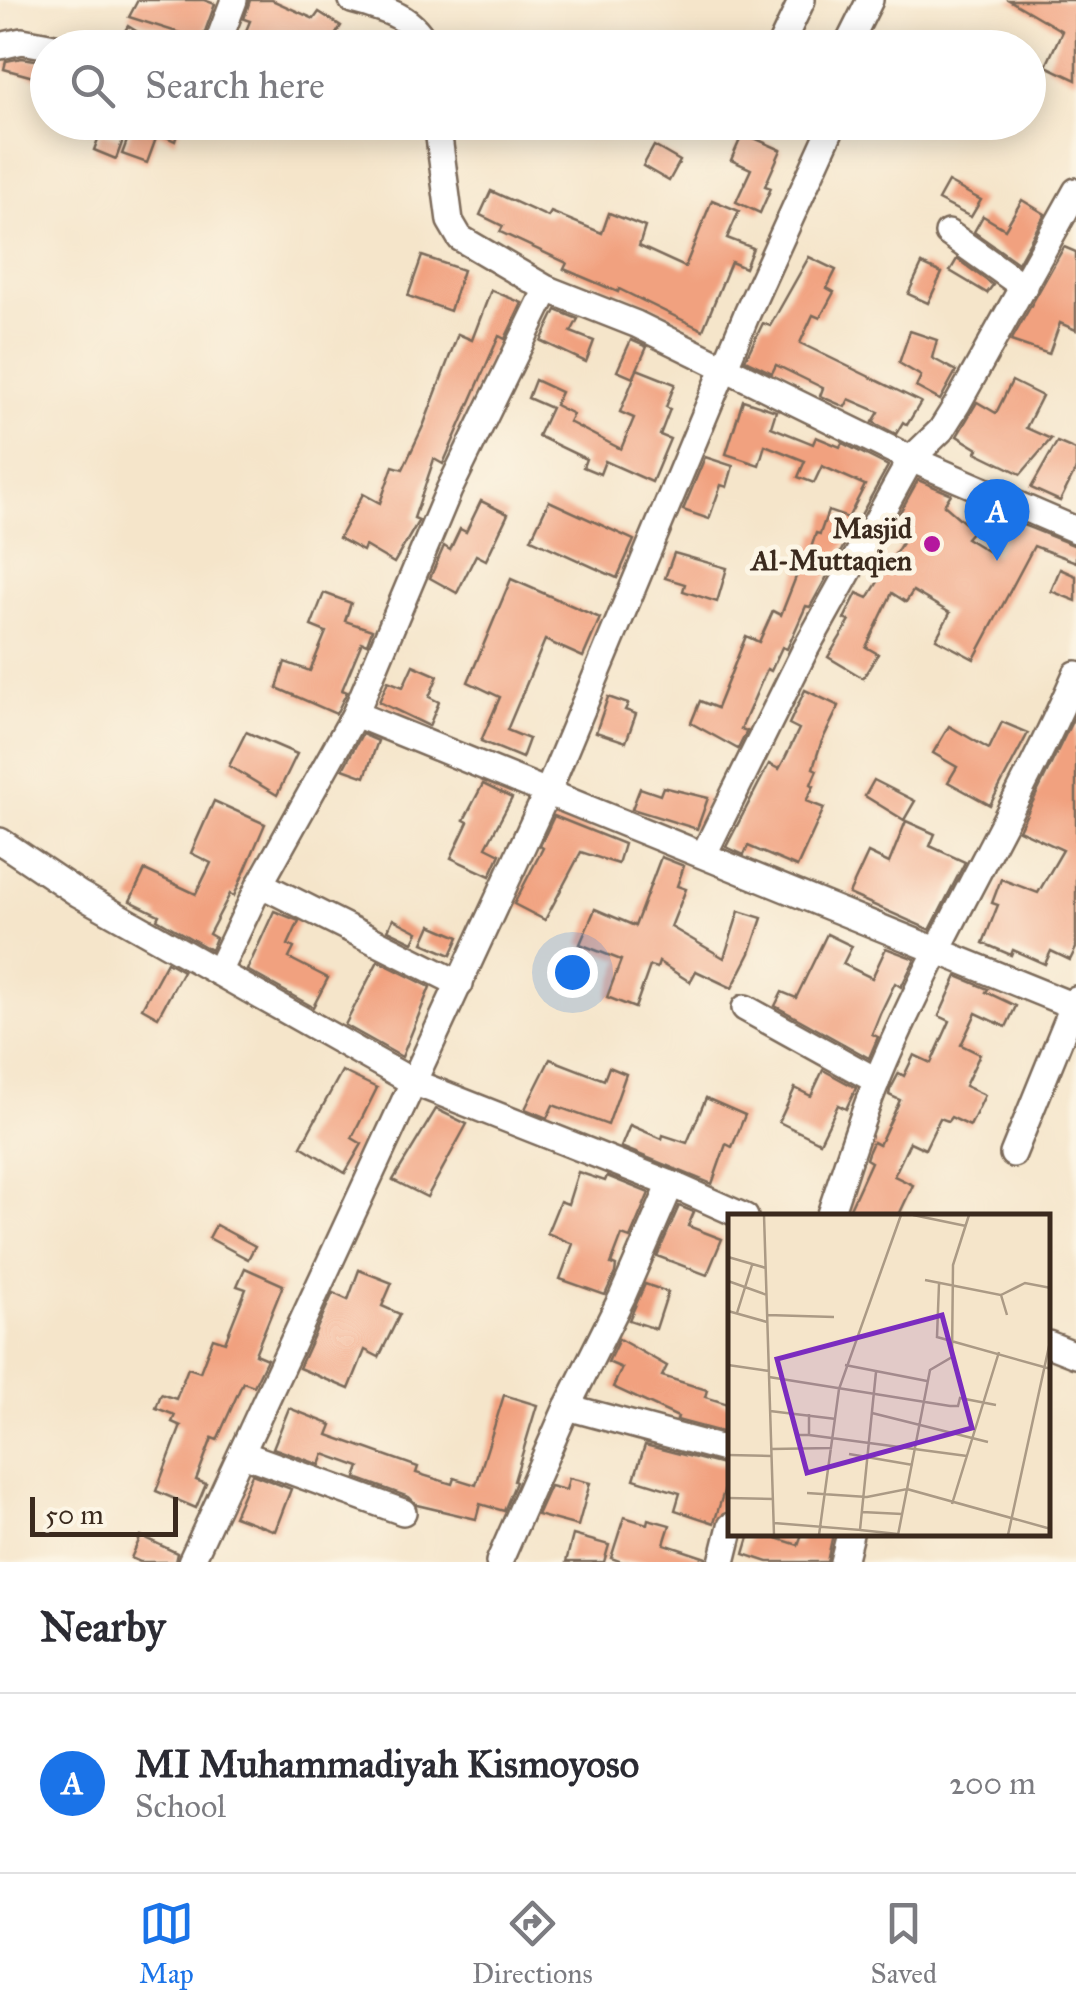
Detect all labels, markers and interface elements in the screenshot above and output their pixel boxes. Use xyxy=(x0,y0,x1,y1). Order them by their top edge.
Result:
search box xyxy=(30,30,1046,140)
icon: search xyxy=(65,58,120,113)
text: Search here xyxy=(145,62,325,108)
pin: A xyxy=(964,478,1030,561)
place label: Masjid Al-Muttaqien xyxy=(749,511,913,578)
marker: Masjid Al-Muttaqien xyxy=(921,533,943,555)
your location xyxy=(547,947,598,998)
inset map xyxy=(728,1214,1051,1537)
scale bar xyxy=(30,1492,178,1536)
text: 50 m xyxy=(45,1497,104,1532)
text: Nearby xyxy=(40,1601,165,1653)
text: MI Muhammadiyah Kismoyoso xyxy=(135,1741,639,1787)
text: A xyxy=(62,1764,83,1803)
text: 200 m xyxy=(949,1764,1036,1803)
text: School xyxy=(135,1787,226,1826)
tab: Map xyxy=(139,1896,194,1991)
tab: Directions xyxy=(472,1896,593,1991)
tab: Saved xyxy=(871,1896,937,1991)

